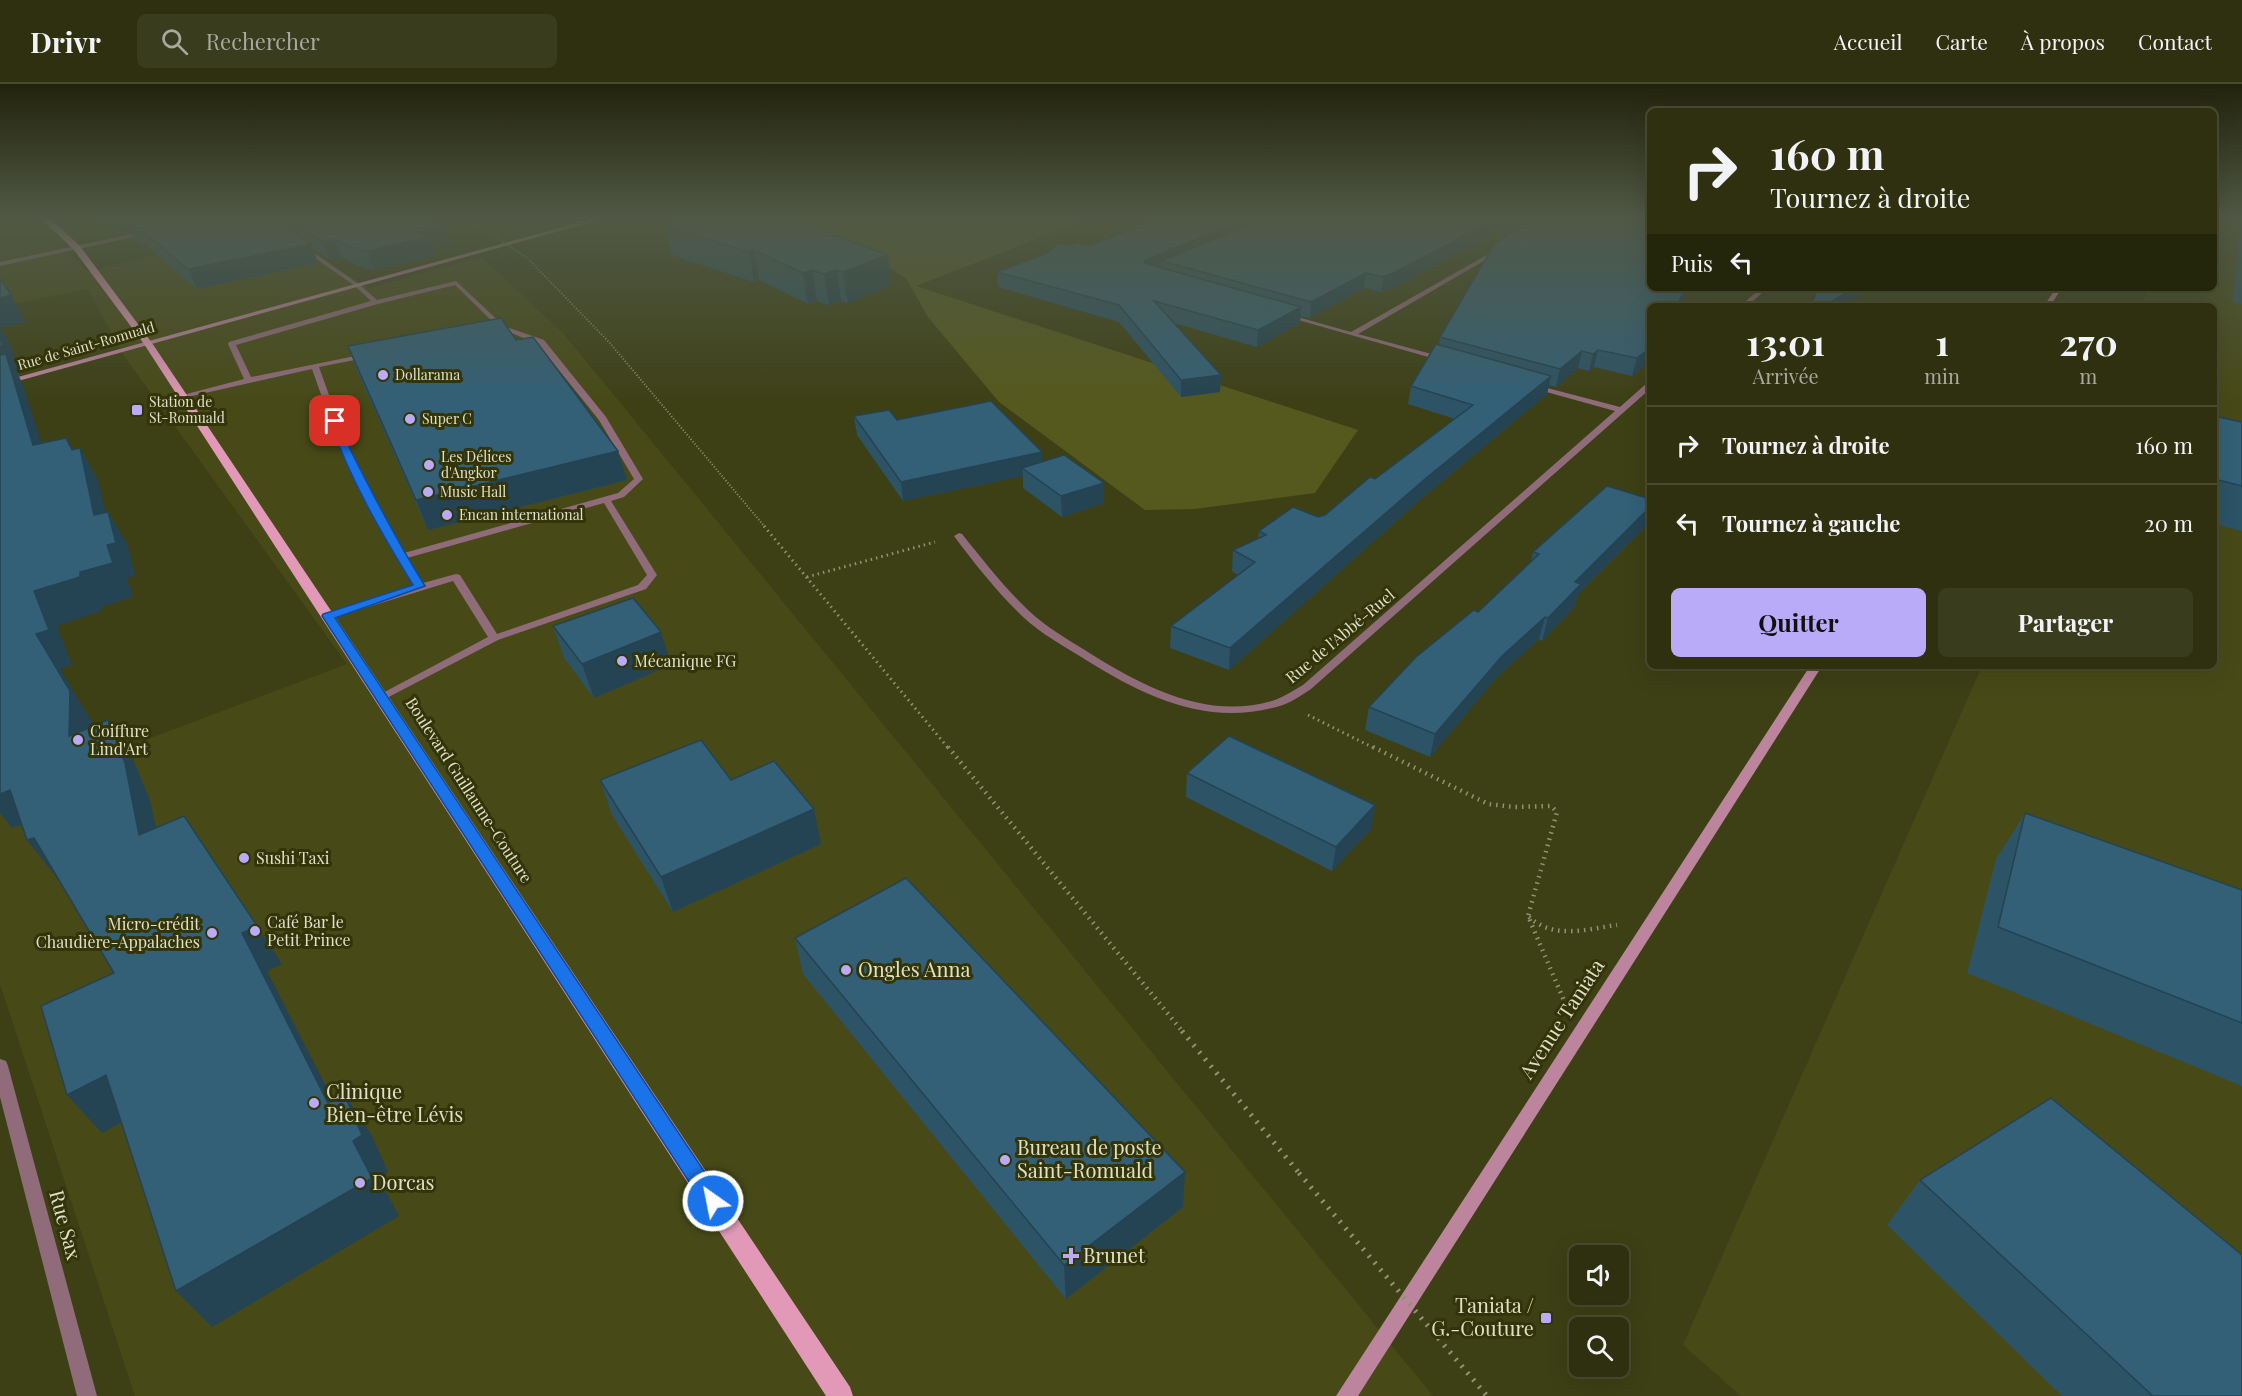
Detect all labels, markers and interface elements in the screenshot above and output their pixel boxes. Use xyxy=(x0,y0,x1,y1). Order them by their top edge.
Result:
search box xyxy=(137,14,557,68)
text: Drivr xyxy=(30,23,101,60)
icon: search xyxy=(158,25,191,58)
text: Rechercher xyxy=(206,26,320,56)
text: Accueil xyxy=(1834,27,1902,55)
text: Carte xyxy=(1935,27,1988,55)
text: À propos xyxy=(2021,27,2105,55)
text: Contact xyxy=(2138,27,2212,55)
text: 160 m xyxy=(1770,125,1885,181)
icon: right xyxy=(1671,132,1749,210)
text: Tournez à droite xyxy=(1770,179,1970,215)
icon: left xyxy=(1725,246,1758,279)
text: Puis xyxy=(1671,248,1713,278)
street label: Rue de Saint-Romuald xyxy=(15,317,157,374)
text: 13:01 xyxy=(1746,317,1825,365)
text: 1 xyxy=(1935,317,1949,365)
text: 270 xyxy=(2059,317,2118,365)
text: Arrivée xyxy=(1753,362,1819,389)
text: min xyxy=(1924,362,1960,389)
text: m xyxy=(2080,362,2097,389)
place label: Dollarama xyxy=(395,365,460,384)
marker: Dollarama xyxy=(376,368,390,382)
place label: Station de St-Romuald xyxy=(149,392,225,427)
pin xyxy=(309,395,360,446)
marker: Station de St-Romuald xyxy=(130,403,144,417)
icon: arrive xyxy=(318,404,351,437)
place label: Super C xyxy=(422,409,472,428)
marker: Super C xyxy=(403,412,417,426)
icon: right xyxy=(1671,429,1704,462)
text: Tournez à droite xyxy=(1722,430,1890,460)
text: 160 m xyxy=(2135,430,2193,460)
place label: Les Délices d'Angkor xyxy=(441,447,512,482)
marker: Les Délices d'Angkor xyxy=(422,458,436,472)
place label: Music Hall xyxy=(440,482,506,501)
marker: Music Hall xyxy=(421,485,435,499)
place label: Encan international xyxy=(459,505,584,524)
icon: left xyxy=(1671,507,1704,540)
marker: Encan international xyxy=(440,508,454,522)
text: Tournez à gauche xyxy=(1722,508,1900,538)
text: 20 m xyxy=(2144,508,2193,538)
street label: Rue de l'Abbé-Ruel xyxy=(1281,584,1399,687)
button: Quitter xyxy=(1671,588,1926,657)
button: Partager xyxy=(1938,588,2193,657)
place label: Mécanique FG xyxy=(634,650,736,671)
marker: Mécanique FG xyxy=(615,654,629,668)
street label: Boulevard Guillaume-Couture xyxy=(401,693,537,886)
place label: Coiffure Lind'Art xyxy=(90,720,149,759)
marker: Coiffure Lind'Art xyxy=(71,733,85,747)
place label: Sushi Taxi xyxy=(256,847,330,868)
marker: Sushi Taxi xyxy=(237,851,251,865)
place label: Café Bar le Petit Prince xyxy=(267,911,351,950)
place label: Micro-crédit Chaudière-Appalaches xyxy=(36,913,200,952)
marker: Café Bar le Petit Prince xyxy=(248,924,262,938)
marker: Micro-crédit Chaudière-Appalaches xyxy=(205,926,219,940)
street label: Avenue Taniata xyxy=(1511,953,1610,1084)
place label: Ongles Anna xyxy=(858,955,970,982)
marker: Ongles Anna xyxy=(839,963,853,977)
place label: Clinique Bien-être Lévis xyxy=(326,1077,463,1127)
marker: Clinique Bien-être Lévis xyxy=(307,1096,321,1110)
place label: Bureau de poste Saint-Romuald xyxy=(1017,1133,1162,1183)
marker: Bureau de poste Saint-Romuald xyxy=(998,1153,1012,1167)
place label: Dorcas xyxy=(372,1168,435,1195)
position arrow xyxy=(681,1169,745,1233)
marker: Dorcas xyxy=(353,1176,367,1190)
street label: Rue Sax xyxy=(44,1187,89,1263)
place label: Brunet xyxy=(1083,1241,1146,1268)
map controls xyxy=(1569,1245,1629,1377)
button: sound xyxy=(1569,1245,1629,1305)
marker: Brunet xyxy=(1064,1249,1078,1263)
place label: Taniata / G.-Couture xyxy=(1431,1291,1534,1341)
marker: Taniata / G.-Couture xyxy=(1539,1311,1553,1325)
button: search xyxy=(1569,1317,1629,1377)

